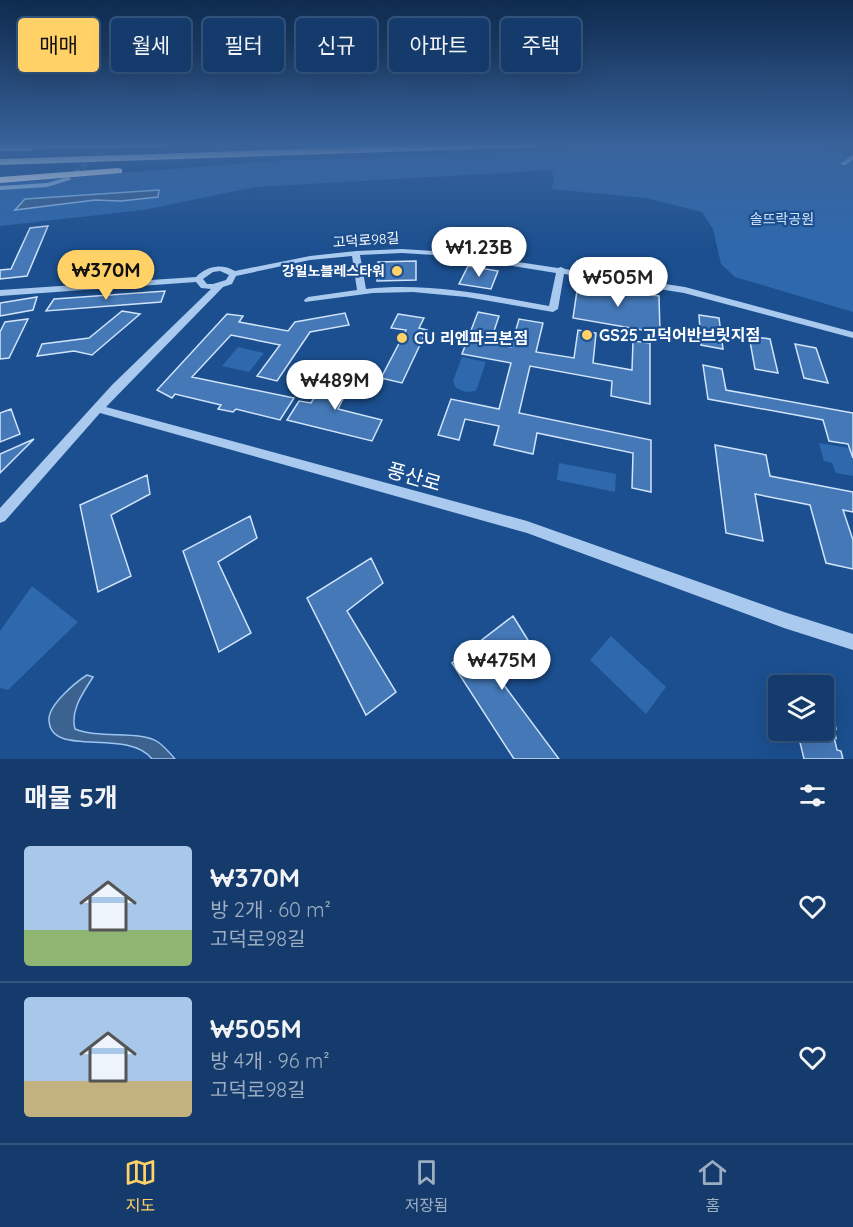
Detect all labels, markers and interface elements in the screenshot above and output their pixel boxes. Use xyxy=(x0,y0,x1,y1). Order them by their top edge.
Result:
chip: 매매 xyxy=(18,18,99,72)
chip: 월세 xyxy=(111,18,191,72)
chip: 필터 xyxy=(203,18,284,72)
chip: 신규 xyxy=(296,18,377,72)
chip: 아파트 xyxy=(389,18,489,72)
chip: 주택 xyxy=(501,18,581,72)
park label: 솔뜨락공원 xyxy=(750,210,814,228)
pin: ₩1.23B xyxy=(430,227,528,278)
street label: 고덕로98길 xyxy=(332,229,400,251)
text: ₩1.23B xyxy=(446,234,512,259)
pin: ₩370M xyxy=(64,250,148,301)
text: ₩370M xyxy=(71,257,141,282)
pin: ₩505M xyxy=(576,257,660,308)
place label: 강일노블레스타워 xyxy=(282,262,385,280)
marker: 강일노블레스타워 xyxy=(390,264,404,278)
text: ₩505M xyxy=(583,264,653,289)
place label: GS25 고덕어반브릿지점 xyxy=(599,325,760,345)
place label: CU 리엔파크본점 xyxy=(414,328,528,348)
marker: GS25 고덕어반브릿지점 xyxy=(580,328,594,342)
marker: CU 리엔파크본점 xyxy=(395,331,409,345)
pin: ₩489M xyxy=(293,360,377,411)
text: ₩489M xyxy=(300,367,370,392)
street label: 풍산로 xyxy=(384,457,444,496)
pin: ₩475M xyxy=(460,640,544,691)
text: ₩475M xyxy=(468,647,536,672)
map controls xyxy=(768,675,834,741)
button: layers xyxy=(768,675,834,741)
icon: filters xyxy=(796,779,829,812)
text: 매물 5개 xyxy=(24,781,118,814)
text: ₩370M xyxy=(210,861,300,894)
icon: home xyxy=(72,870,144,942)
icon: heart xyxy=(796,890,829,923)
text: 방 2개 · 60 m² xyxy=(210,897,331,922)
text: 고덕로98길 xyxy=(210,926,306,951)
text: ₩505M xyxy=(210,1012,302,1045)
icon: home xyxy=(72,1021,144,1093)
icon: heart xyxy=(796,1041,829,1074)
text: 방 4개 · 96 m² xyxy=(210,1048,330,1073)
text: 고덕로98길 xyxy=(210,1077,306,1102)
tab: 지도 xyxy=(124,1156,157,1216)
tab: 저장됨 xyxy=(404,1156,449,1216)
tab: 홈 xyxy=(696,1156,729,1216)

